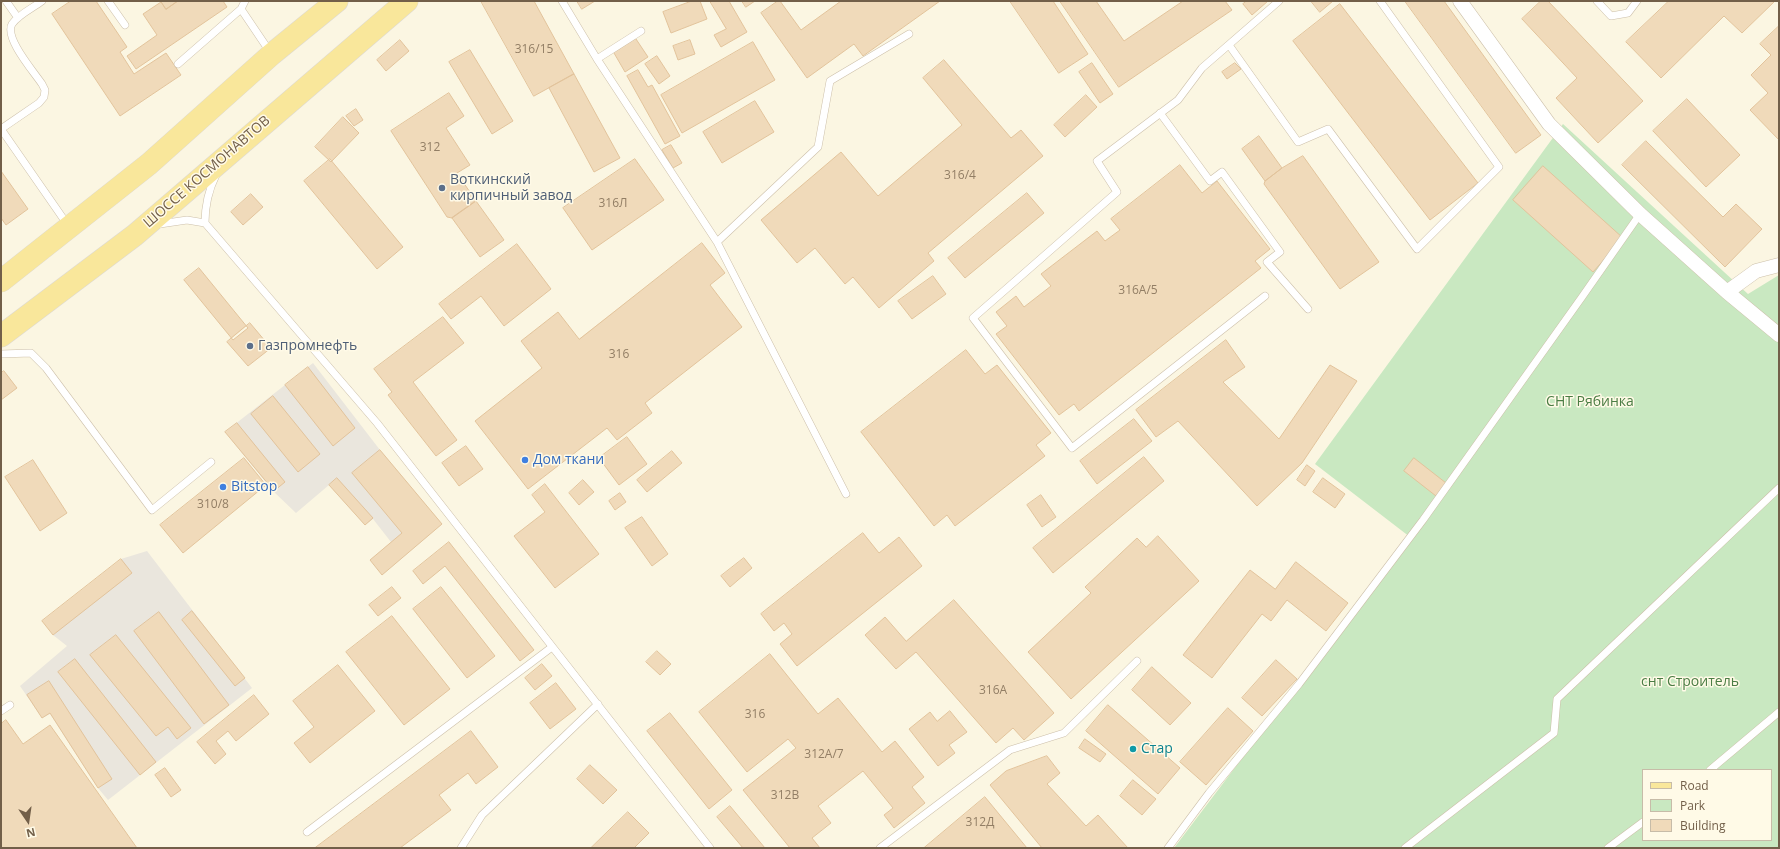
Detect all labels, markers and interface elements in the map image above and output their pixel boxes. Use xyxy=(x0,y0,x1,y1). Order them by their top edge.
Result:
house number: 316/15 xyxy=(515,43,553,57)
street label: ШОССЕ КОСМОНАВТОВ xyxy=(140,113,274,231)
house number: 312 xyxy=(420,141,440,155)
house number: 316/4 xyxy=(944,169,976,183)
place label: Воткинский кирпичный завод xyxy=(450,172,572,204)
marker: Воткинский кирпичный завод xyxy=(437,183,447,193)
house number: 316Л xyxy=(598,197,628,211)
house number: 316А/5 xyxy=(1118,284,1158,298)
place label: Газпромнефть xyxy=(258,338,357,354)
marker: Газпромнефть xyxy=(245,341,255,351)
house number: 316 xyxy=(609,348,629,362)
park label: СНТ Рябинка xyxy=(1546,394,1634,410)
place label: Дом ткани xyxy=(533,452,604,468)
marker: Дом ткани xyxy=(520,455,530,465)
place label: Bitstop xyxy=(231,479,277,495)
marker: Bitstop xyxy=(218,482,228,492)
house number: 310/8 xyxy=(197,498,229,512)
park label: снт Строитель xyxy=(1641,674,1739,690)
house number: 316А xyxy=(979,684,1007,698)
house number: 316 xyxy=(745,708,765,722)
place label: Стар xyxy=(1141,741,1173,757)
marker: Стар xyxy=(1128,744,1138,754)
house number: 312А/7 xyxy=(804,748,844,762)
legend xyxy=(1642,769,1772,841)
text: Road xyxy=(1680,777,1709,794)
house number: 312В xyxy=(771,789,799,803)
text: Park xyxy=(1680,797,1705,814)
north arrow xyxy=(8,801,48,841)
house number: 312Д xyxy=(966,816,994,830)
text: Building xyxy=(1680,817,1725,834)
text: N xyxy=(25,825,37,841)

